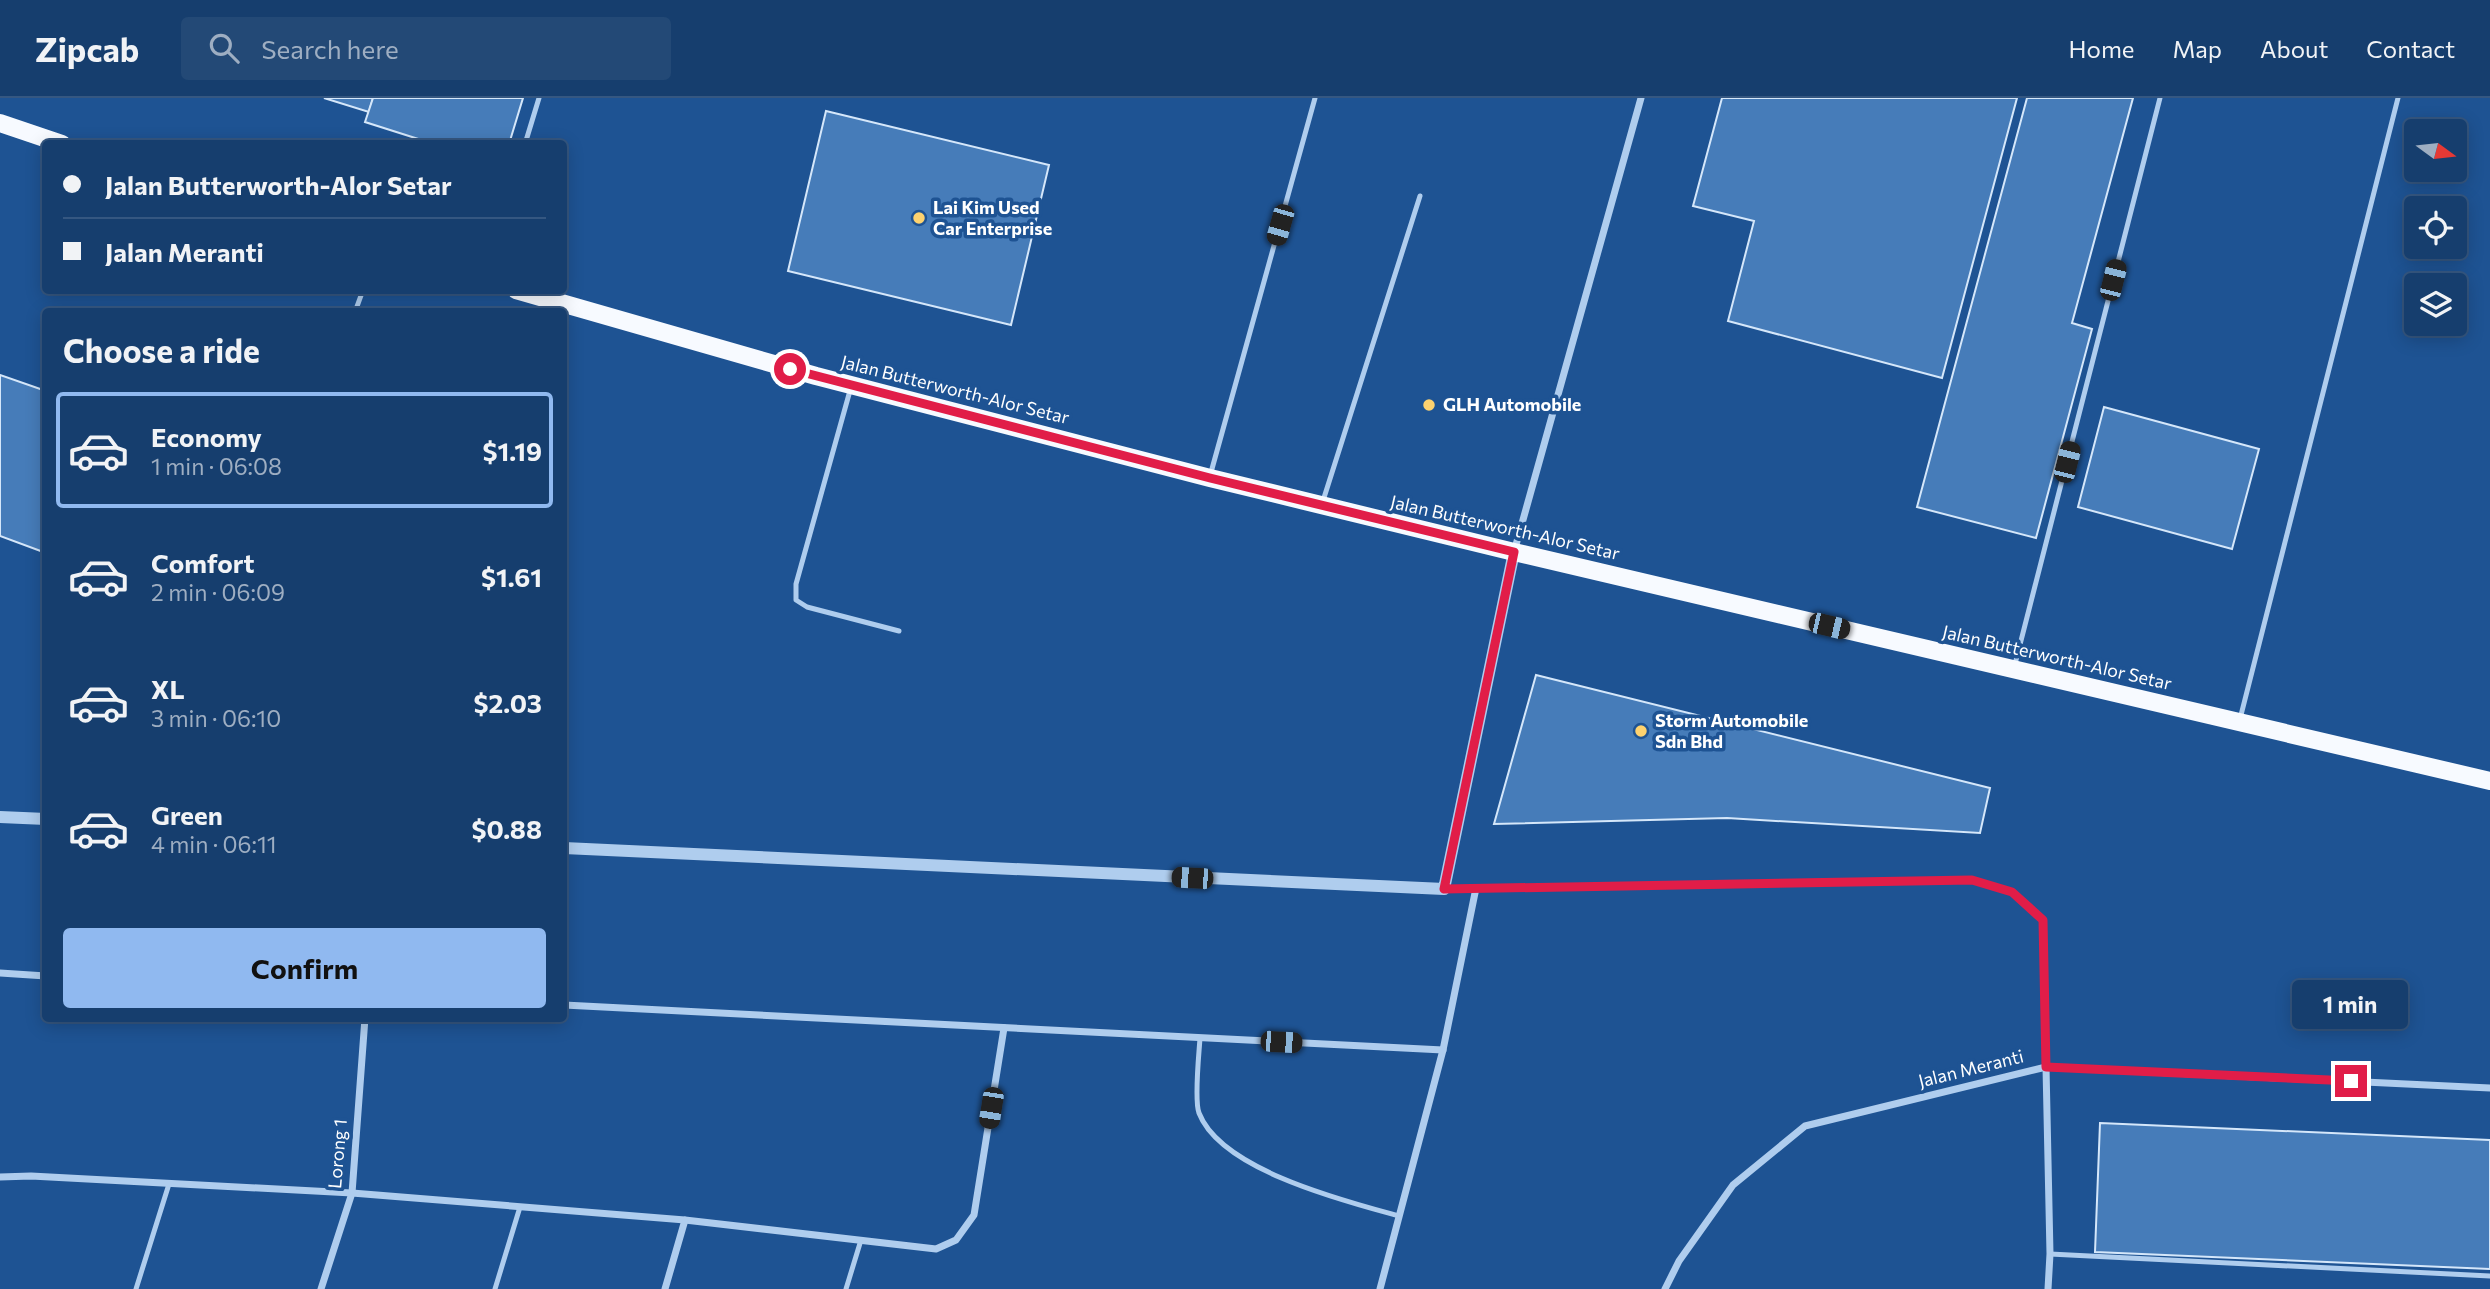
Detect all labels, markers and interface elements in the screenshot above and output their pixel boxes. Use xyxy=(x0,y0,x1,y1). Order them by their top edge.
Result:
search box xyxy=(181,17,671,80)
text: Zipcab xyxy=(35,28,139,69)
icon: search xyxy=(205,29,243,67)
text: Search here xyxy=(261,33,399,64)
text: Home xyxy=(2069,34,2135,63)
text: Map xyxy=(2173,34,2222,63)
text: About xyxy=(2260,34,2328,63)
text: Contact xyxy=(2366,34,2455,63)
north arrow xyxy=(2404,119,2468,182)
map controls xyxy=(2404,119,2467,336)
text: Jalan Butterworth-Alor Setar xyxy=(105,169,452,200)
place label: Lai Kim Used Car Enterprise xyxy=(933,196,1052,239)
button: locate xyxy=(2404,196,2467,259)
car xyxy=(1265,202,1296,248)
marker: Lai Kim Used Car Enterprise xyxy=(911,210,927,226)
text: Jalan Meranti xyxy=(105,236,264,267)
car xyxy=(2098,257,2129,303)
button: layers xyxy=(2404,273,2467,336)
text: Choose a ride xyxy=(63,330,260,370)
street label: Jalan Butterworth-Alor Setar xyxy=(839,350,1072,428)
route start xyxy=(774,353,806,385)
place label: GLH Automobile xyxy=(1443,393,1581,415)
marker: GLH Automobile xyxy=(1421,397,1437,413)
icon: car xyxy=(67,419,130,482)
text: Economy xyxy=(151,421,262,452)
text: $1.19 xyxy=(483,435,542,466)
car xyxy=(2052,439,2083,485)
text: 1 min · 06:08 xyxy=(151,452,282,480)
street label: Jalan Butterworth-Alor Setar xyxy=(1388,490,1622,564)
icon: car xyxy=(67,545,130,608)
text: Comfort xyxy=(151,547,254,578)
text: $1.61 xyxy=(481,561,542,592)
text: 2 min · 06:09 xyxy=(151,578,285,606)
car xyxy=(1807,611,1852,641)
street label: Jalan Butterworth-Alor Setar xyxy=(1940,620,2174,694)
icon: car xyxy=(67,671,130,734)
text: XL xyxy=(151,673,185,704)
text: $2.03 xyxy=(473,687,542,718)
text: 3 min · 06:10 xyxy=(151,704,281,732)
place label: Storm Automobile Sdn Bhd xyxy=(1655,709,1808,752)
marker: Storm Automobile Sdn Bhd xyxy=(1633,723,1649,739)
icon: car xyxy=(67,797,130,860)
text: Green xyxy=(151,799,223,830)
text: $0.88 xyxy=(471,813,542,844)
text: 4 min · 06:11 xyxy=(151,830,277,858)
car xyxy=(1171,866,1214,890)
button: Confirm xyxy=(63,928,546,1008)
callout: 1 min xyxy=(2293,979,2409,1028)
text: 1 min xyxy=(2323,990,2377,1018)
car xyxy=(1260,1030,1303,1054)
street label: Jalan Meranti xyxy=(1916,1044,2026,1092)
route end xyxy=(2335,1065,2367,1097)
car xyxy=(978,1086,1005,1130)
street label: Lorong 1 xyxy=(323,1118,351,1190)

